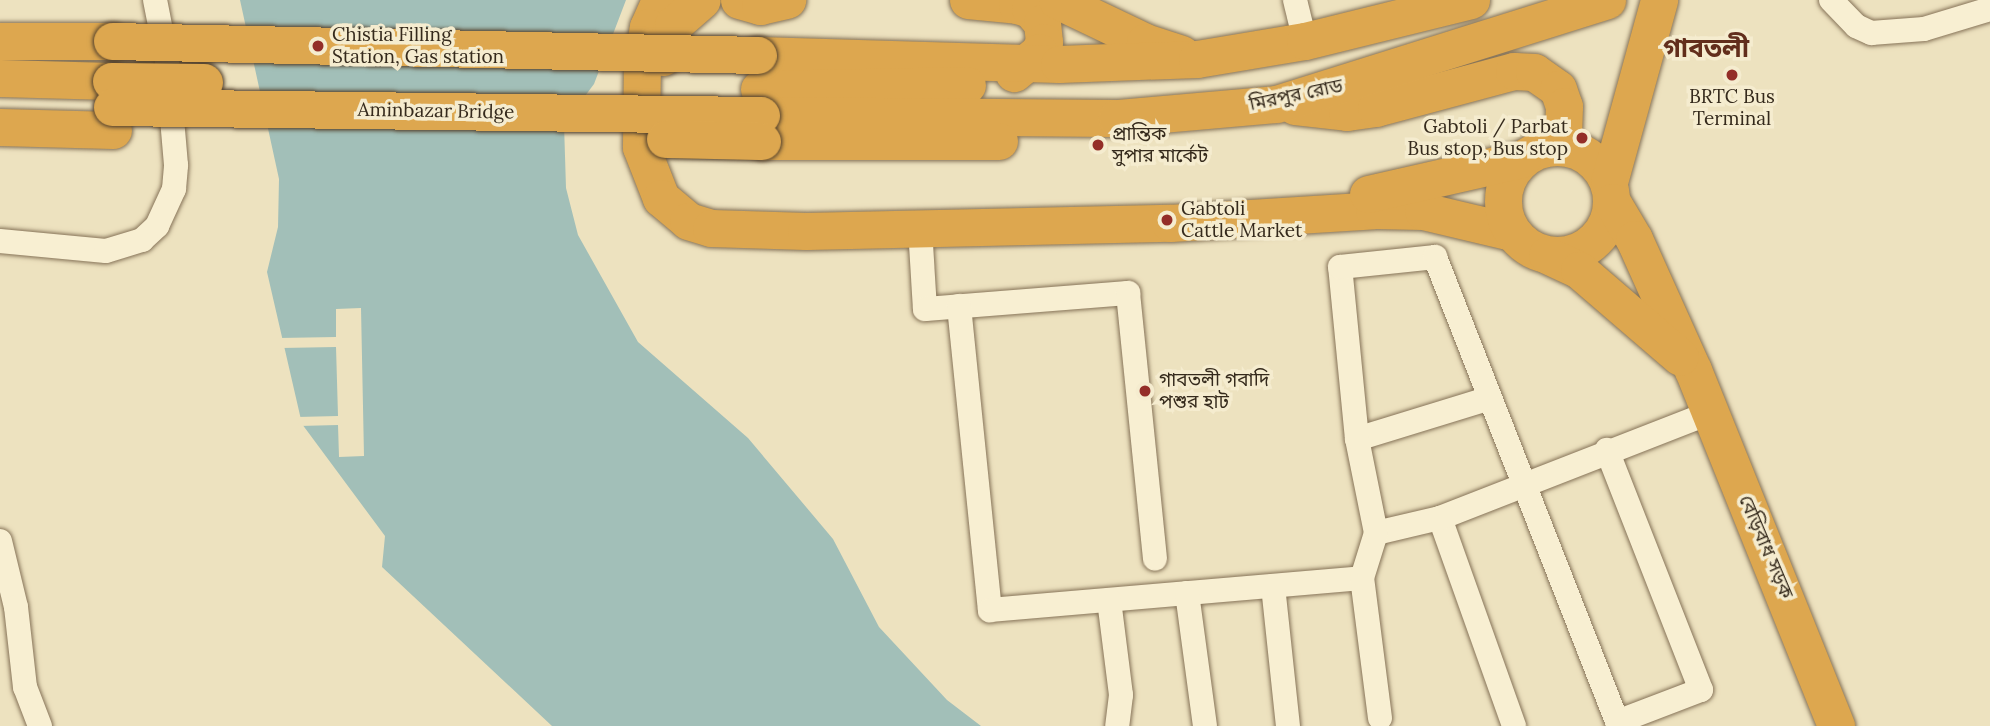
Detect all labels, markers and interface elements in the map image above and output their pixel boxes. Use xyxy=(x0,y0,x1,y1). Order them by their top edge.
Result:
place label: Chistia Filling Station, Gas station xyxy=(332,24,504,68)
district label: গাবতলী xyxy=(1663,32,1749,64)
marker: Chistia Filling Station, Gas station xyxy=(310,38,326,54)
marker: BRTC Bus Terminal xyxy=(1724,67,1740,83)
street label: মিরপুর রোড xyxy=(1247,74,1345,116)
place label: BRTC Bus Terminal xyxy=(1689,86,1775,130)
street label: Aminbazar Bridge xyxy=(357,98,515,124)
place label: Gabtoli / Parbat Bus stop, Bus stop xyxy=(1407,116,1568,160)
place label: প্রান্তিক সুপার মার্কেট xyxy=(1112,123,1208,167)
marker: Gabtoli / Parbat Bus stop, Bus stop xyxy=(1574,130,1590,146)
marker: প্রান্তিক সুপার মার্কেট xyxy=(1090,137,1106,153)
place label: Gabtoli Cattle Market xyxy=(1181,198,1302,242)
marker: Gabtoli Cattle Market xyxy=(1159,212,1175,228)
place label: গাবতলী গবাদি পশুর হাট xyxy=(1159,369,1269,413)
marker: গাবতলী গবাদি পশুর হাট xyxy=(1137,383,1153,399)
street label: বেড়িবাধ সড়ক xyxy=(1734,492,1798,602)

